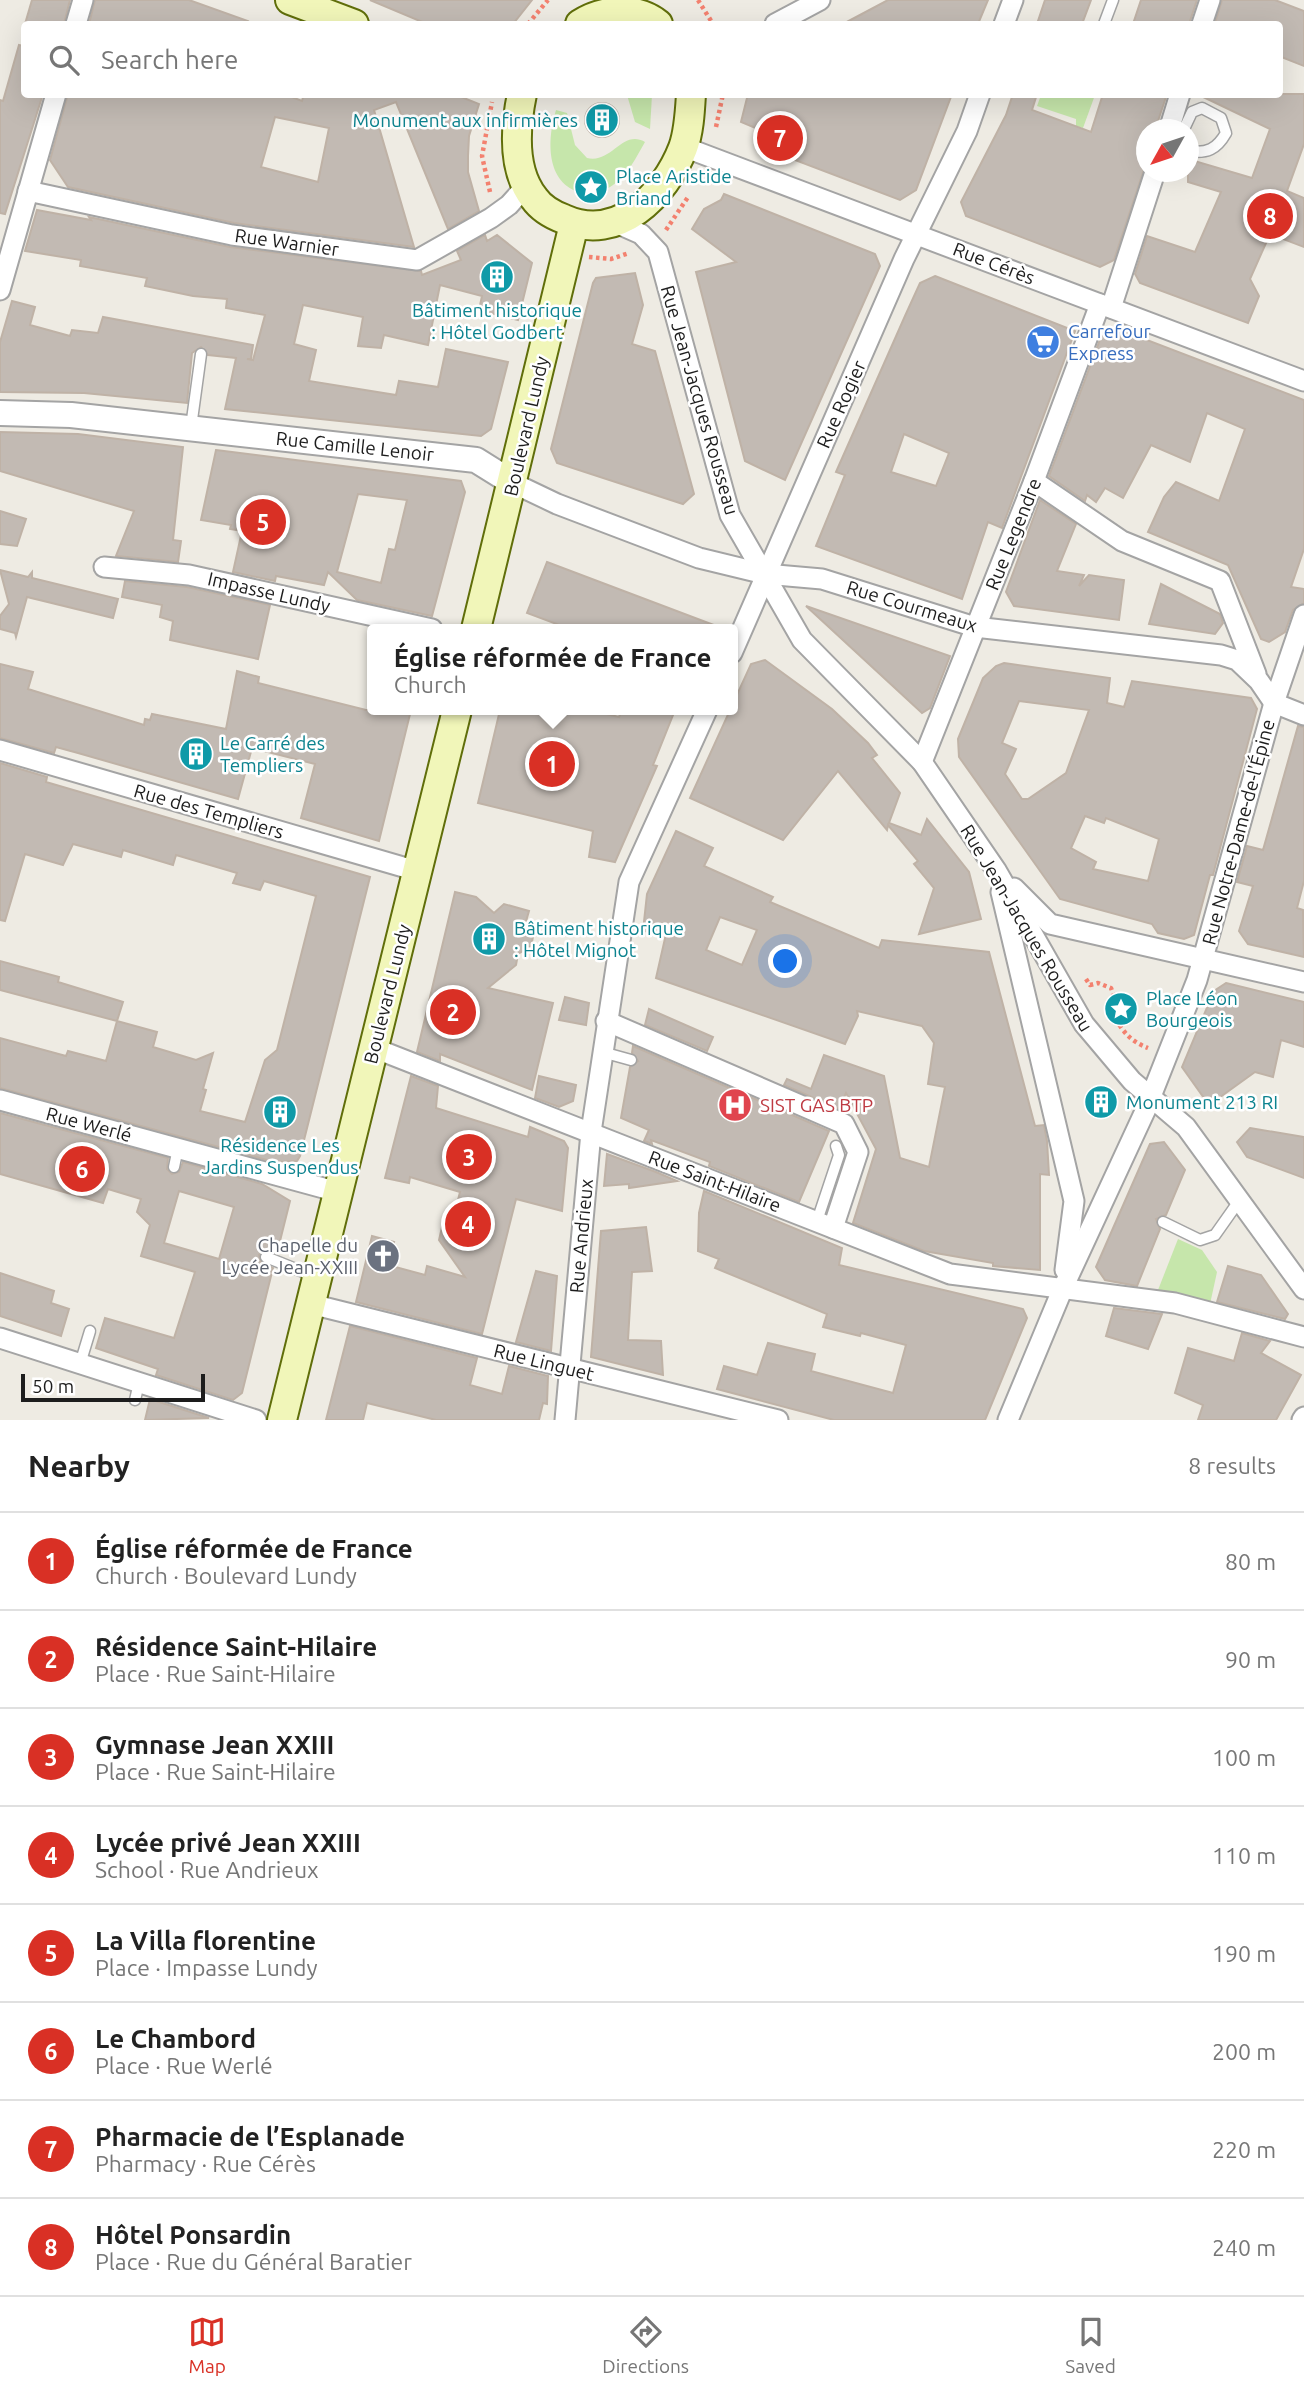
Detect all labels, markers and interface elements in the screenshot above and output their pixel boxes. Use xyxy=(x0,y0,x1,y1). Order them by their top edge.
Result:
search box xyxy=(21,21,1283,98)
icon: search xyxy=(45,41,83,79)
text: Search here xyxy=(101,45,238,74)
building icon: Monument aux infirmières xyxy=(583,101,621,139)
place label: Monument aux infirmières xyxy=(353,109,578,131)
pin: 7 xyxy=(757,112,803,164)
north arrow xyxy=(1136,119,1199,182)
place label: Place Aristide Briand xyxy=(616,165,732,209)
place icon: Place Aristide Briand xyxy=(572,168,610,206)
pin: 8 xyxy=(1247,190,1293,242)
street label: Rue Warnier xyxy=(234,224,340,260)
street label: Rue Cérès xyxy=(950,237,1038,289)
building icon: Bâtiment historique : Hôtel Godbert xyxy=(478,258,516,296)
street label: Rue Jean-Jacques Rousseau xyxy=(657,283,743,517)
place label: Bâtiment historique : Hôtel Godbert xyxy=(412,299,582,343)
place label: Carrefour Express xyxy=(1068,320,1151,364)
supermarket icon: Carrefour Express xyxy=(1024,323,1062,361)
street label: Boulevard Lundy xyxy=(499,354,553,498)
street label: Rue Rogier xyxy=(812,357,870,451)
street label: Rue Camille Lenoir xyxy=(275,427,435,465)
street label: Rue Legendre xyxy=(981,475,1045,593)
pin: 5 xyxy=(240,496,286,548)
street label: Impasse Lundy xyxy=(206,567,332,617)
street label: Rue Courmeaux xyxy=(844,576,980,636)
popup xyxy=(367,624,738,715)
text: Église réformée de France xyxy=(394,643,711,672)
text: Church xyxy=(394,672,467,697)
street label: Rue Notre-Dame-de-l'Épine xyxy=(1197,717,1279,947)
place label: Le Carré des Templiers xyxy=(220,732,325,776)
building icon: Le Carré des Templiers xyxy=(177,735,215,773)
pin: 1 xyxy=(529,738,575,790)
street label: Rue des Templiers xyxy=(132,779,286,843)
street label: Rue Jean-Jacques Rousseau xyxy=(956,821,1098,1035)
place label: Bâtiment historique : Hôtel Mignot xyxy=(514,917,684,961)
building icon: Bâtiment historique : Hôtel Mignot xyxy=(470,920,508,958)
street label: Boulevard Lundy xyxy=(359,922,415,1066)
your location xyxy=(768,944,802,978)
pin: 2 xyxy=(430,986,476,1038)
place label: Place Léon Bourgeois xyxy=(1146,987,1238,1031)
place icon: Place Léon Bourgeois xyxy=(1102,990,1140,1028)
building icon: Monument 213 RI xyxy=(1082,1083,1120,1121)
hospital icon: SIST GAS BTP xyxy=(716,1086,754,1124)
place label: Monument 213 RI xyxy=(1126,1091,1278,1113)
building icon: Résidence Les Jardins Suspendus xyxy=(261,1093,299,1131)
place label: SIST GAS BTP xyxy=(760,1094,873,1116)
street label: Rue Werlé xyxy=(44,1102,134,1146)
pin: 3 xyxy=(446,1131,492,1183)
place label: Résidence Les Jardins Suspendus xyxy=(201,1134,359,1178)
pin: 6 xyxy=(59,1143,105,1195)
street label: Rue Saint-Hilaire xyxy=(646,1146,784,1216)
street label: Rue Andrieux xyxy=(565,1178,597,1294)
pin: 4 xyxy=(445,1198,491,1250)
place label: Chapelle du Lycée Jean-XXIII xyxy=(221,1234,358,1278)
church icon: Chapelle du Lycée Jean-XXIII xyxy=(364,1237,402,1275)
street label: Rue Linguet xyxy=(492,1339,597,1385)
scale bar xyxy=(21,1371,205,1403)
text: 50 m xyxy=(32,1375,74,1397)
text: Nearby xyxy=(28,1449,130,1483)
text: 8 results xyxy=(1188,1453,1276,1478)
text: Église réformée de France xyxy=(95,1534,413,1563)
text: 1 xyxy=(45,1549,57,1574)
text: 80 m xyxy=(1225,1549,1276,1574)
text: Church · Boulevard Lundy xyxy=(95,1563,357,1588)
text: Résidence Saint-Hilaire xyxy=(95,1632,377,1661)
text: 2 xyxy=(45,1647,57,1672)
text: 90 m xyxy=(1225,1647,1276,1672)
text: Place · Rue Saint-Hilaire xyxy=(95,1661,336,1686)
text: Gymnase Jean XXIII xyxy=(95,1730,334,1759)
text: 3 xyxy=(45,1745,57,1770)
text: 100 m xyxy=(1212,1745,1276,1770)
text: Place · Rue Saint-Hilaire xyxy=(95,1759,336,1784)
text: Lycée privé Jean XXIII xyxy=(95,1828,361,1857)
text: 4 xyxy=(45,1843,57,1868)
text: 110 m xyxy=(1212,1843,1276,1868)
text: School · Rue Andrieux xyxy=(95,1857,319,1882)
text: La Villa florentine xyxy=(95,1926,316,1955)
text: 5 xyxy=(45,1941,57,1966)
text: 190 m xyxy=(1212,1941,1276,1966)
text: Place · Impasse Lundy xyxy=(95,1955,318,1980)
text: Le Chambord xyxy=(95,2024,256,2053)
text: 6 xyxy=(45,2039,57,2064)
text: 200 m xyxy=(1212,2039,1276,2064)
text: Place · Rue Werlé xyxy=(95,2053,273,2078)
text: Pharmacie de l’Esplanade xyxy=(95,2122,405,2151)
text: 7 xyxy=(45,2137,57,2162)
text: 220 m xyxy=(1212,2137,1276,2162)
text: Pharmacy · Rue Cérès xyxy=(95,2151,316,2176)
text: Hôtel Ponsardin xyxy=(95,2220,291,2249)
text: 8 xyxy=(45,2235,57,2260)
text: 240 m xyxy=(1212,2235,1276,2260)
text: Place · Rue du Général Baratier xyxy=(95,2249,412,2274)
tab: Map xyxy=(188,2313,226,2377)
tab: Directions xyxy=(602,2313,689,2377)
tab: Saved xyxy=(1065,2313,1116,2377)

